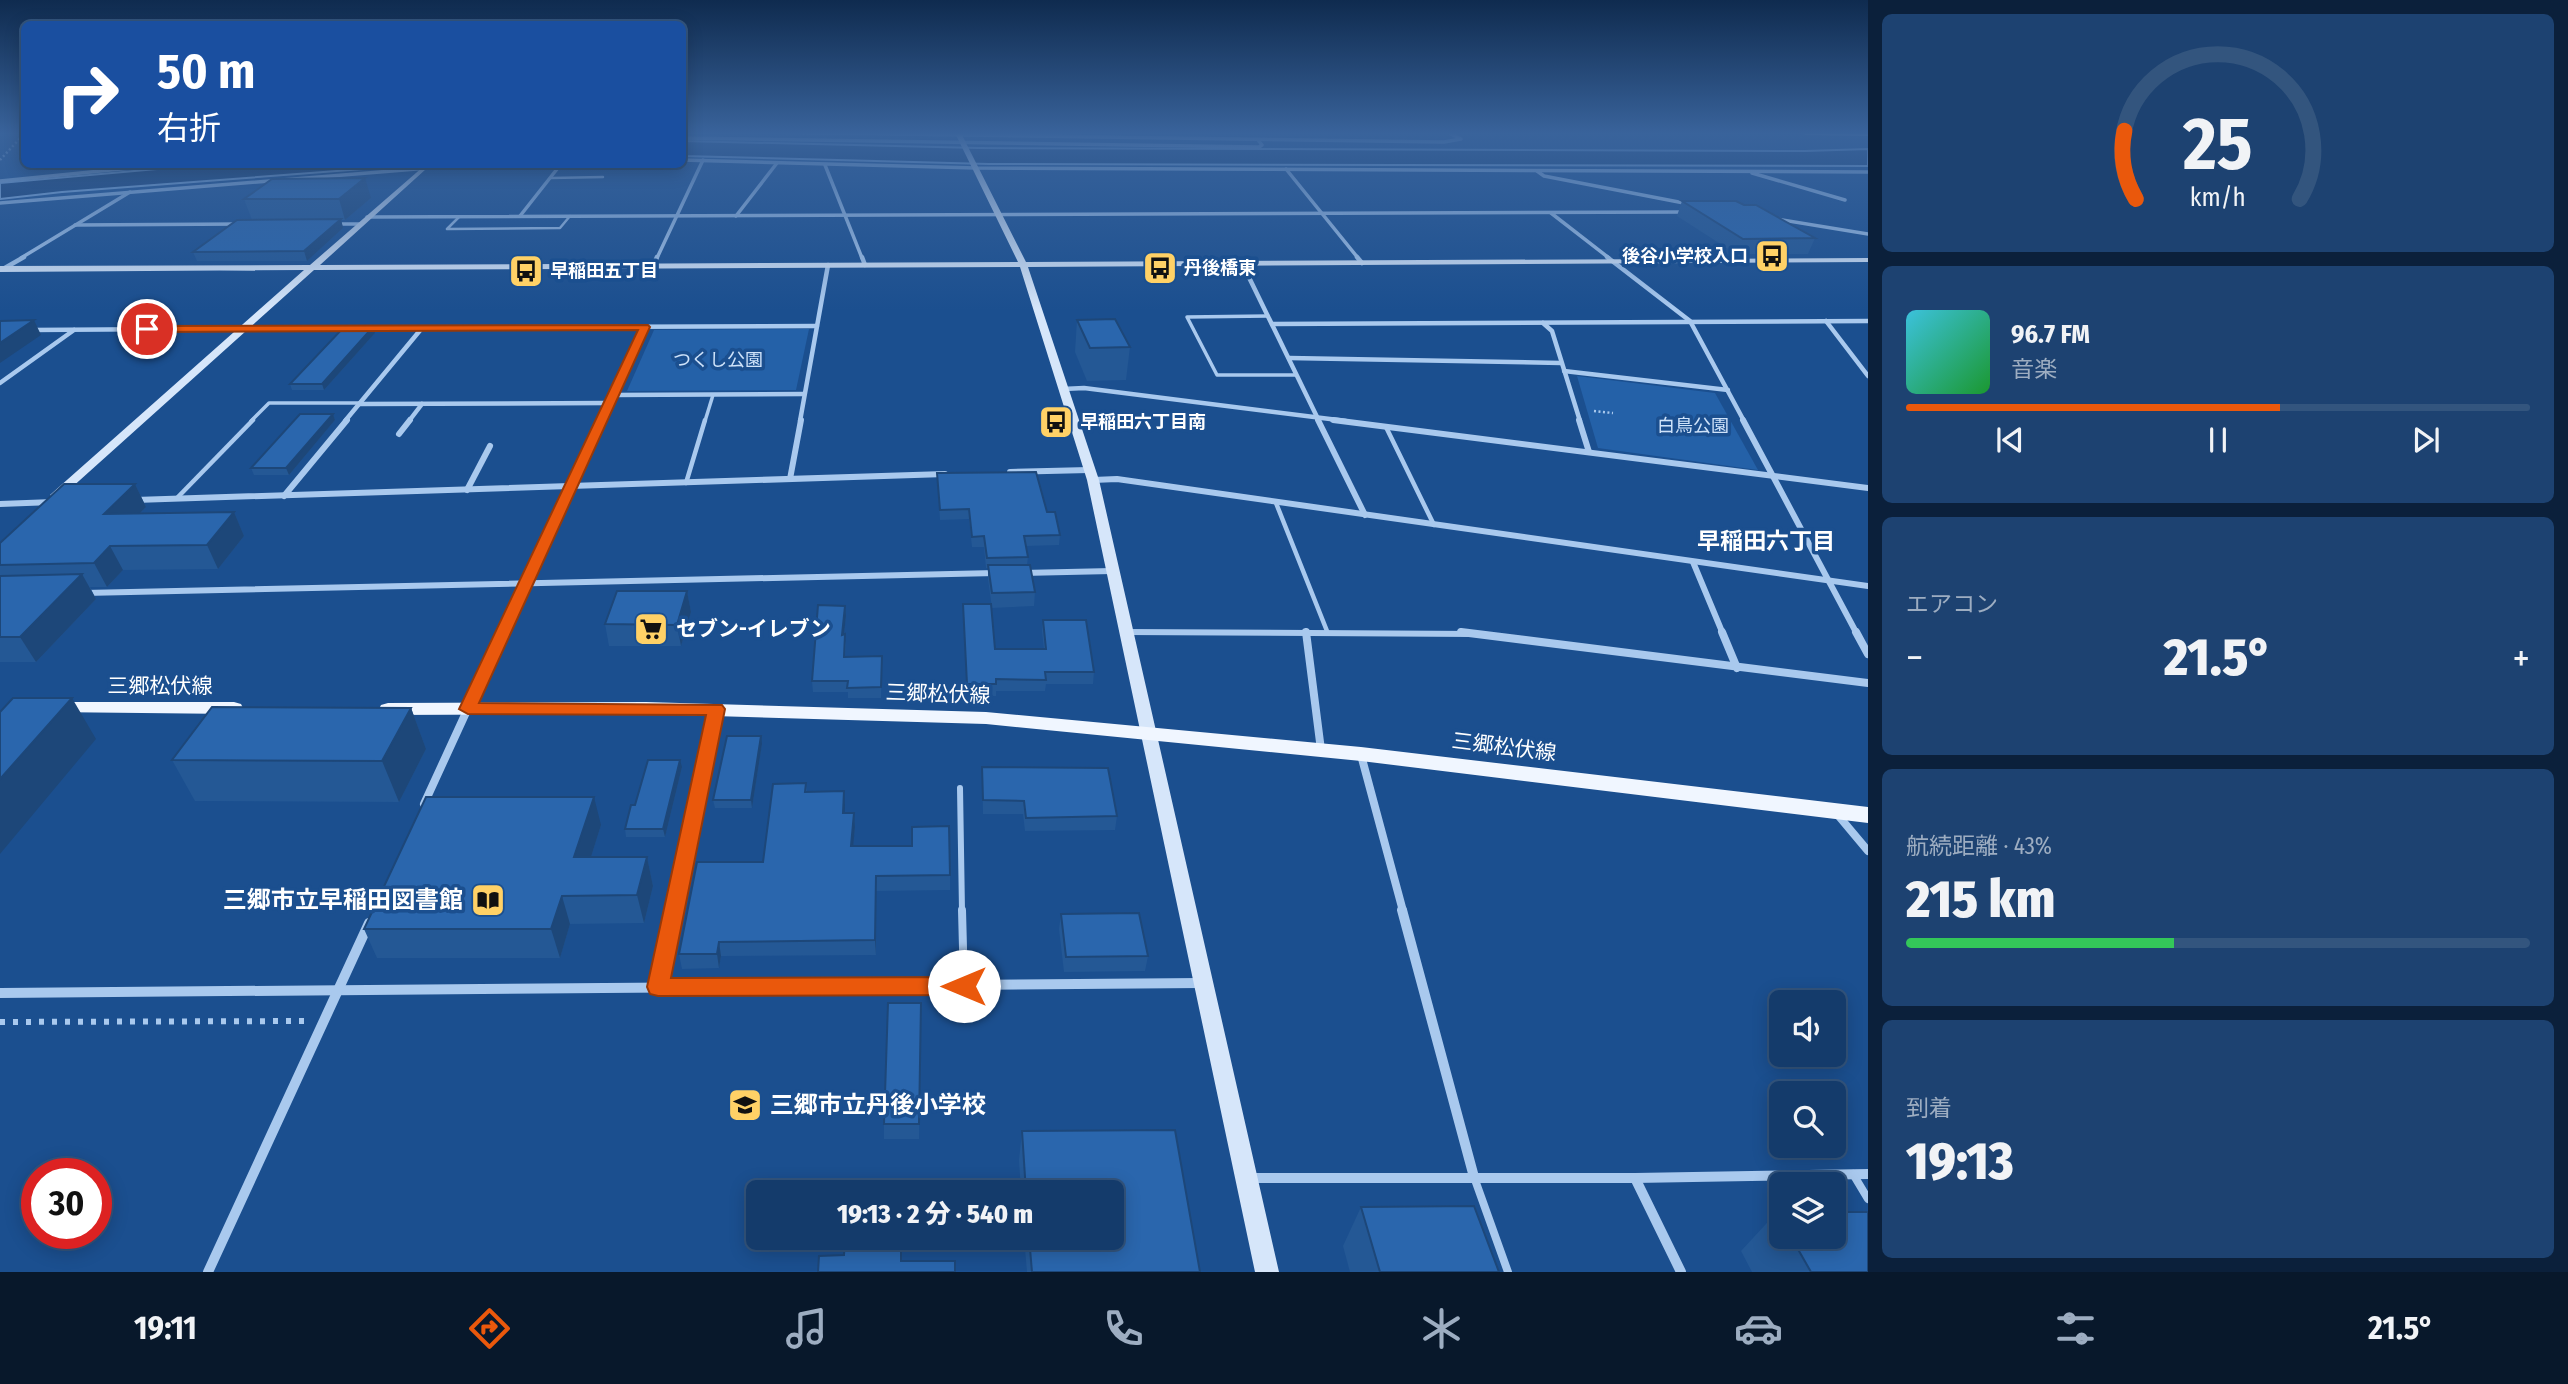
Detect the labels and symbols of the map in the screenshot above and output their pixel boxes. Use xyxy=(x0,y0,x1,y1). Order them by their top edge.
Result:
bus stop icon: 後谷小学校入口 xyxy=(1753,237,1791,275)
place label: 後谷小学校入口 xyxy=(1622,245,1748,267)
bus stop icon: 丹後橋東 xyxy=(1141,249,1179,287)
bus stop icon: 早稲田五丁目 xyxy=(507,252,545,290)
place label: 丹後橋東 xyxy=(1184,257,1256,279)
place label: 早稲田五丁目 xyxy=(550,260,658,282)
pin xyxy=(117,299,177,359)
park label: つくし公園 xyxy=(673,349,763,371)
bus stop icon: 早稲田六丁目南 xyxy=(1037,403,1075,441)
place label: 早稲田六丁目南 xyxy=(1080,411,1206,433)
park label: 白鳥公園 xyxy=(1657,415,1729,437)
district label: 早稲田六丁目 xyxy=(1697,527,1835,555)
supermarket icon: セブン-イレブン xyxy=(632,610,670,648)
place label: セブン-イレブン xyxy=(676,616,831,642)
street label: 三郷松伏線 xyxy=(108,673,213,699)
street label: 三郷松伏線 xyxy=(885,679,991,709)
street label: 三郷松伏線 xyxy=(1450,728,1558,766)
library icon: 三郷市立早稲田図書館 xyxy=(469,881,507,919)
place label: 三郷市立早稲田図書館 xyxy=(223,886,463,914)
position arrow xyxy=(927,949,1001,1023)
school or university icon: 三郷市立丹後小学校 xyxy=(726,1086,764,1124)
place label: 三郷市立丹後小学校 xyxy=(770,1091,986,1119)
speed limit sign: 30 xyxy=(21,1158,112,1249)

